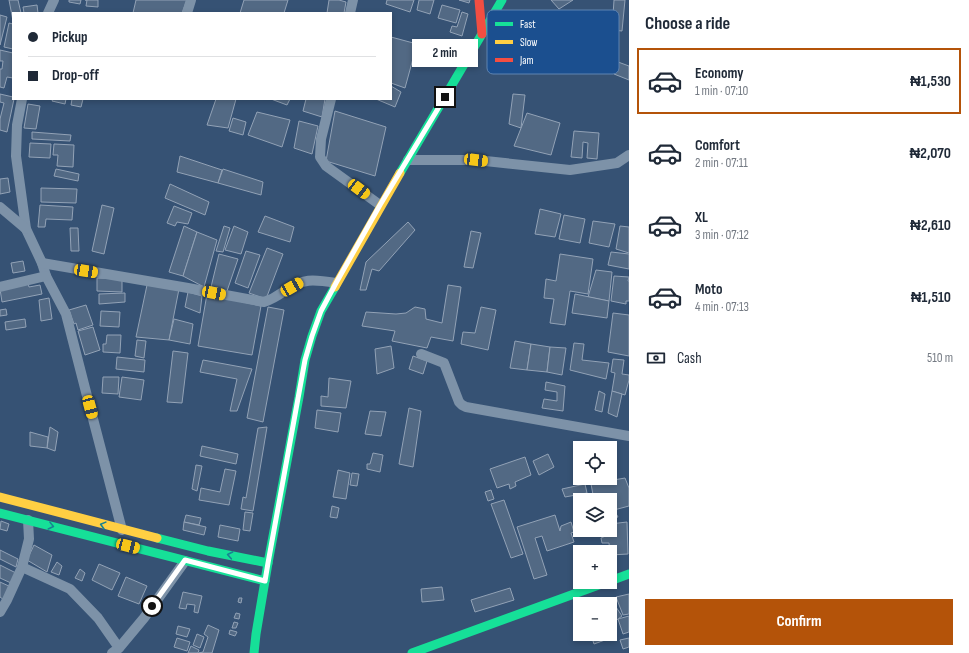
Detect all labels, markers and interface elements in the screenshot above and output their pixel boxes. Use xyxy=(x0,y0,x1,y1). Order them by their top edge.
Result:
legend xyxy=(487,10,619,74)
text: Choose a ride xyxy=(645,13,730,34)
text: Fast xyxy=(520,18,536,31)
text: Pickup xyxy=(52,28,88,47)
text: Slow xyxy=(520,36,537,49)
callout: 2 min xyxy=(412,39,478,67)
text: 2 min xyxy=(433,45,457,61)
text: Jam xyxy=(519,54,534,67)
icon: car xyxy=(647,63,683,99)
text: Economy xyxy=(695,64,744,83)
text: Drop-off xyxy=(52,66,99,85)
text: ₦1,530 xyxy=(910,72,951,91)
text: 1 min · 07:10 xyxy=(695,83,748,99)
route end xyxy=(436,88,454,106)
icon: car xyxy=(647,135,683,171)
text: Comfort xyxy=(695,136,740,155)
text: ₦2,070 xyxy=(910,144,951,163)
car xyxy=(463,153,489,167)
text: 2 min · 07:11 xyxy=(695,155,748,171)
car xyxy=(346,177,372,201)
icon: car xyxy=(647,207,683,243)
text: XL xyxy=(695,208,708,227)
text: ₦2,610 xyxy=(910,216,951,235)
text: 3 min · 07:12 xyxy=(695,227,749,243)
car xyxy=(73,263,99,279)
car xyxy=(279,276,305,298)
icon: car xyxy=(647,279,683,315)
text: Moto xyxy=(695,280,722,299)
car xyxy=(201,285,227,301)
text: ₦1,510 xyxy=(911,288,951,307)
text: 4 min · 07:13 xyxy=(695,299,749,315)
icon: cash xyxy=(645,347,667,369)
text: Cash xyxy=(677,349,702,368)
text: 510 m xyxy=(927,350,953,366)
car xyxy=(81,394,99,420)
map controls xyxy=(573,441,617,641)
button: locate xyxy=(573,441,617,485)
button: layers xyxy=(573,493,617,537)
one-way arrow xyxy=(100,521,107,529)
one-way arrow xyxy=(48,522,55,530)
car xyxy=(115,537,141,555)
button: + xyxy=(573,545,617,589)
one-way arrow xyxy=(226,552,233,560)
route start xyxy=(143,597,161,615)
button: − xyxy=(573,597,617,641)
button: Confirm xyxy=(645,599,953,645)

